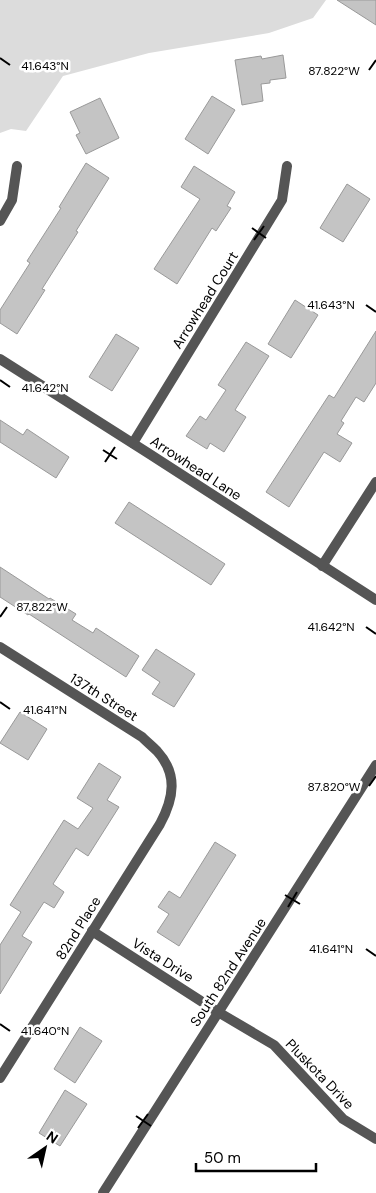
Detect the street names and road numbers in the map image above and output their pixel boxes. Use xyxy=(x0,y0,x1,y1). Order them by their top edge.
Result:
street label: Arrowhead Court xyxy=(168,248,242,352)
street label: Arrowhead Lane xyxy=(147,432,245,504)
street label: 137th Street xyxy=(67,669,141,725)
street label: 82nd Place xyxy=(51,893,105,963)
street label: South 82nd Avenue xyxy=(186,914,270,1030)
street label: Vista Drive xyxy=(129,934,197,986)
street label: Pluskota Drive xyxy=(282,1035,358,1113)

